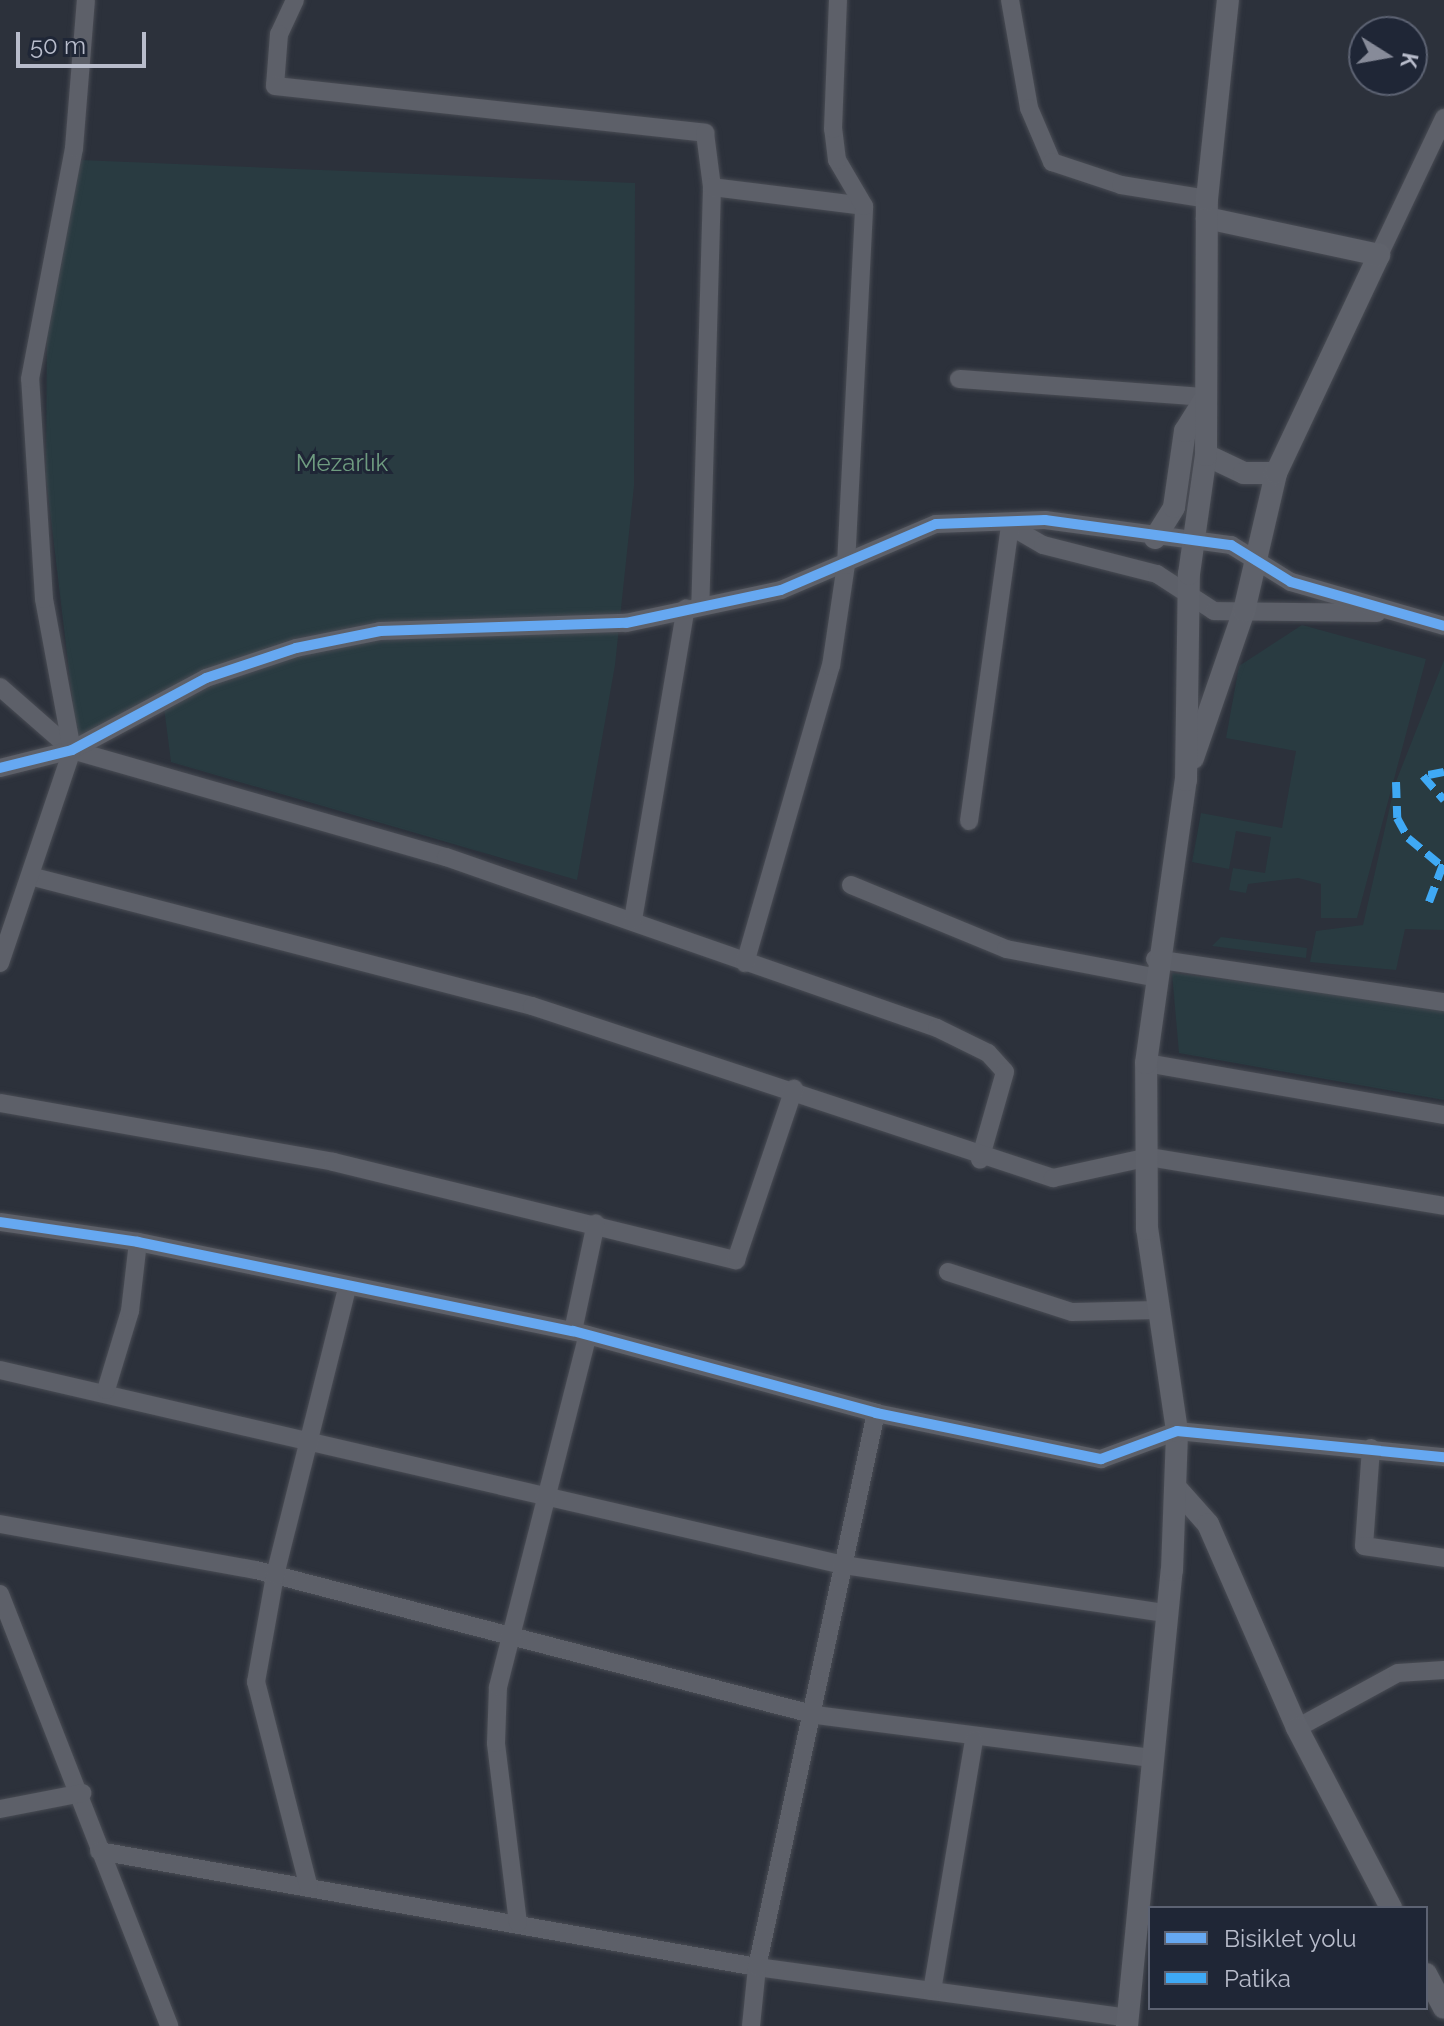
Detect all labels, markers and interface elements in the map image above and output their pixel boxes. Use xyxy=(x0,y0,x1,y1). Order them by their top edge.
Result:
scale bar xyxy=(20,16,150,66)
north arrow xyxy=(1348,16,1428,96)
text: 50 m xyxy=(30,31,86,60)
text: K xyxy=(1395,50,1424,70)
park label: Mezarlık xyxy=(296,449,388,477)
legend xyxy=(1148,1906,1428,2010)
text: Bisiklet yolu xyxy=(1224,1924,1356,1953)
text: Patika xyxy=(1224,1964,1291,1993)

